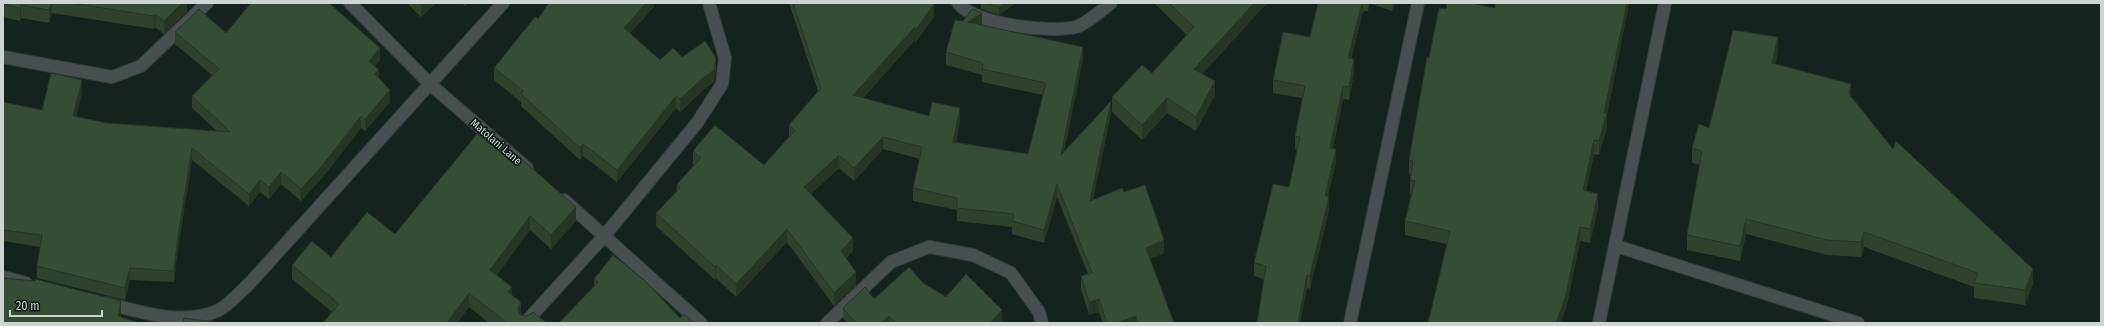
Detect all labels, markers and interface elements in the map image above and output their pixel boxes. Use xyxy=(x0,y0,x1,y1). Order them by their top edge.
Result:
street label: Matolani Lane xyxy=(468,116,524,168)
scale bar xyxy=(10,292,102,318)
text: 20 m xyxy=(16,299,40,313)

